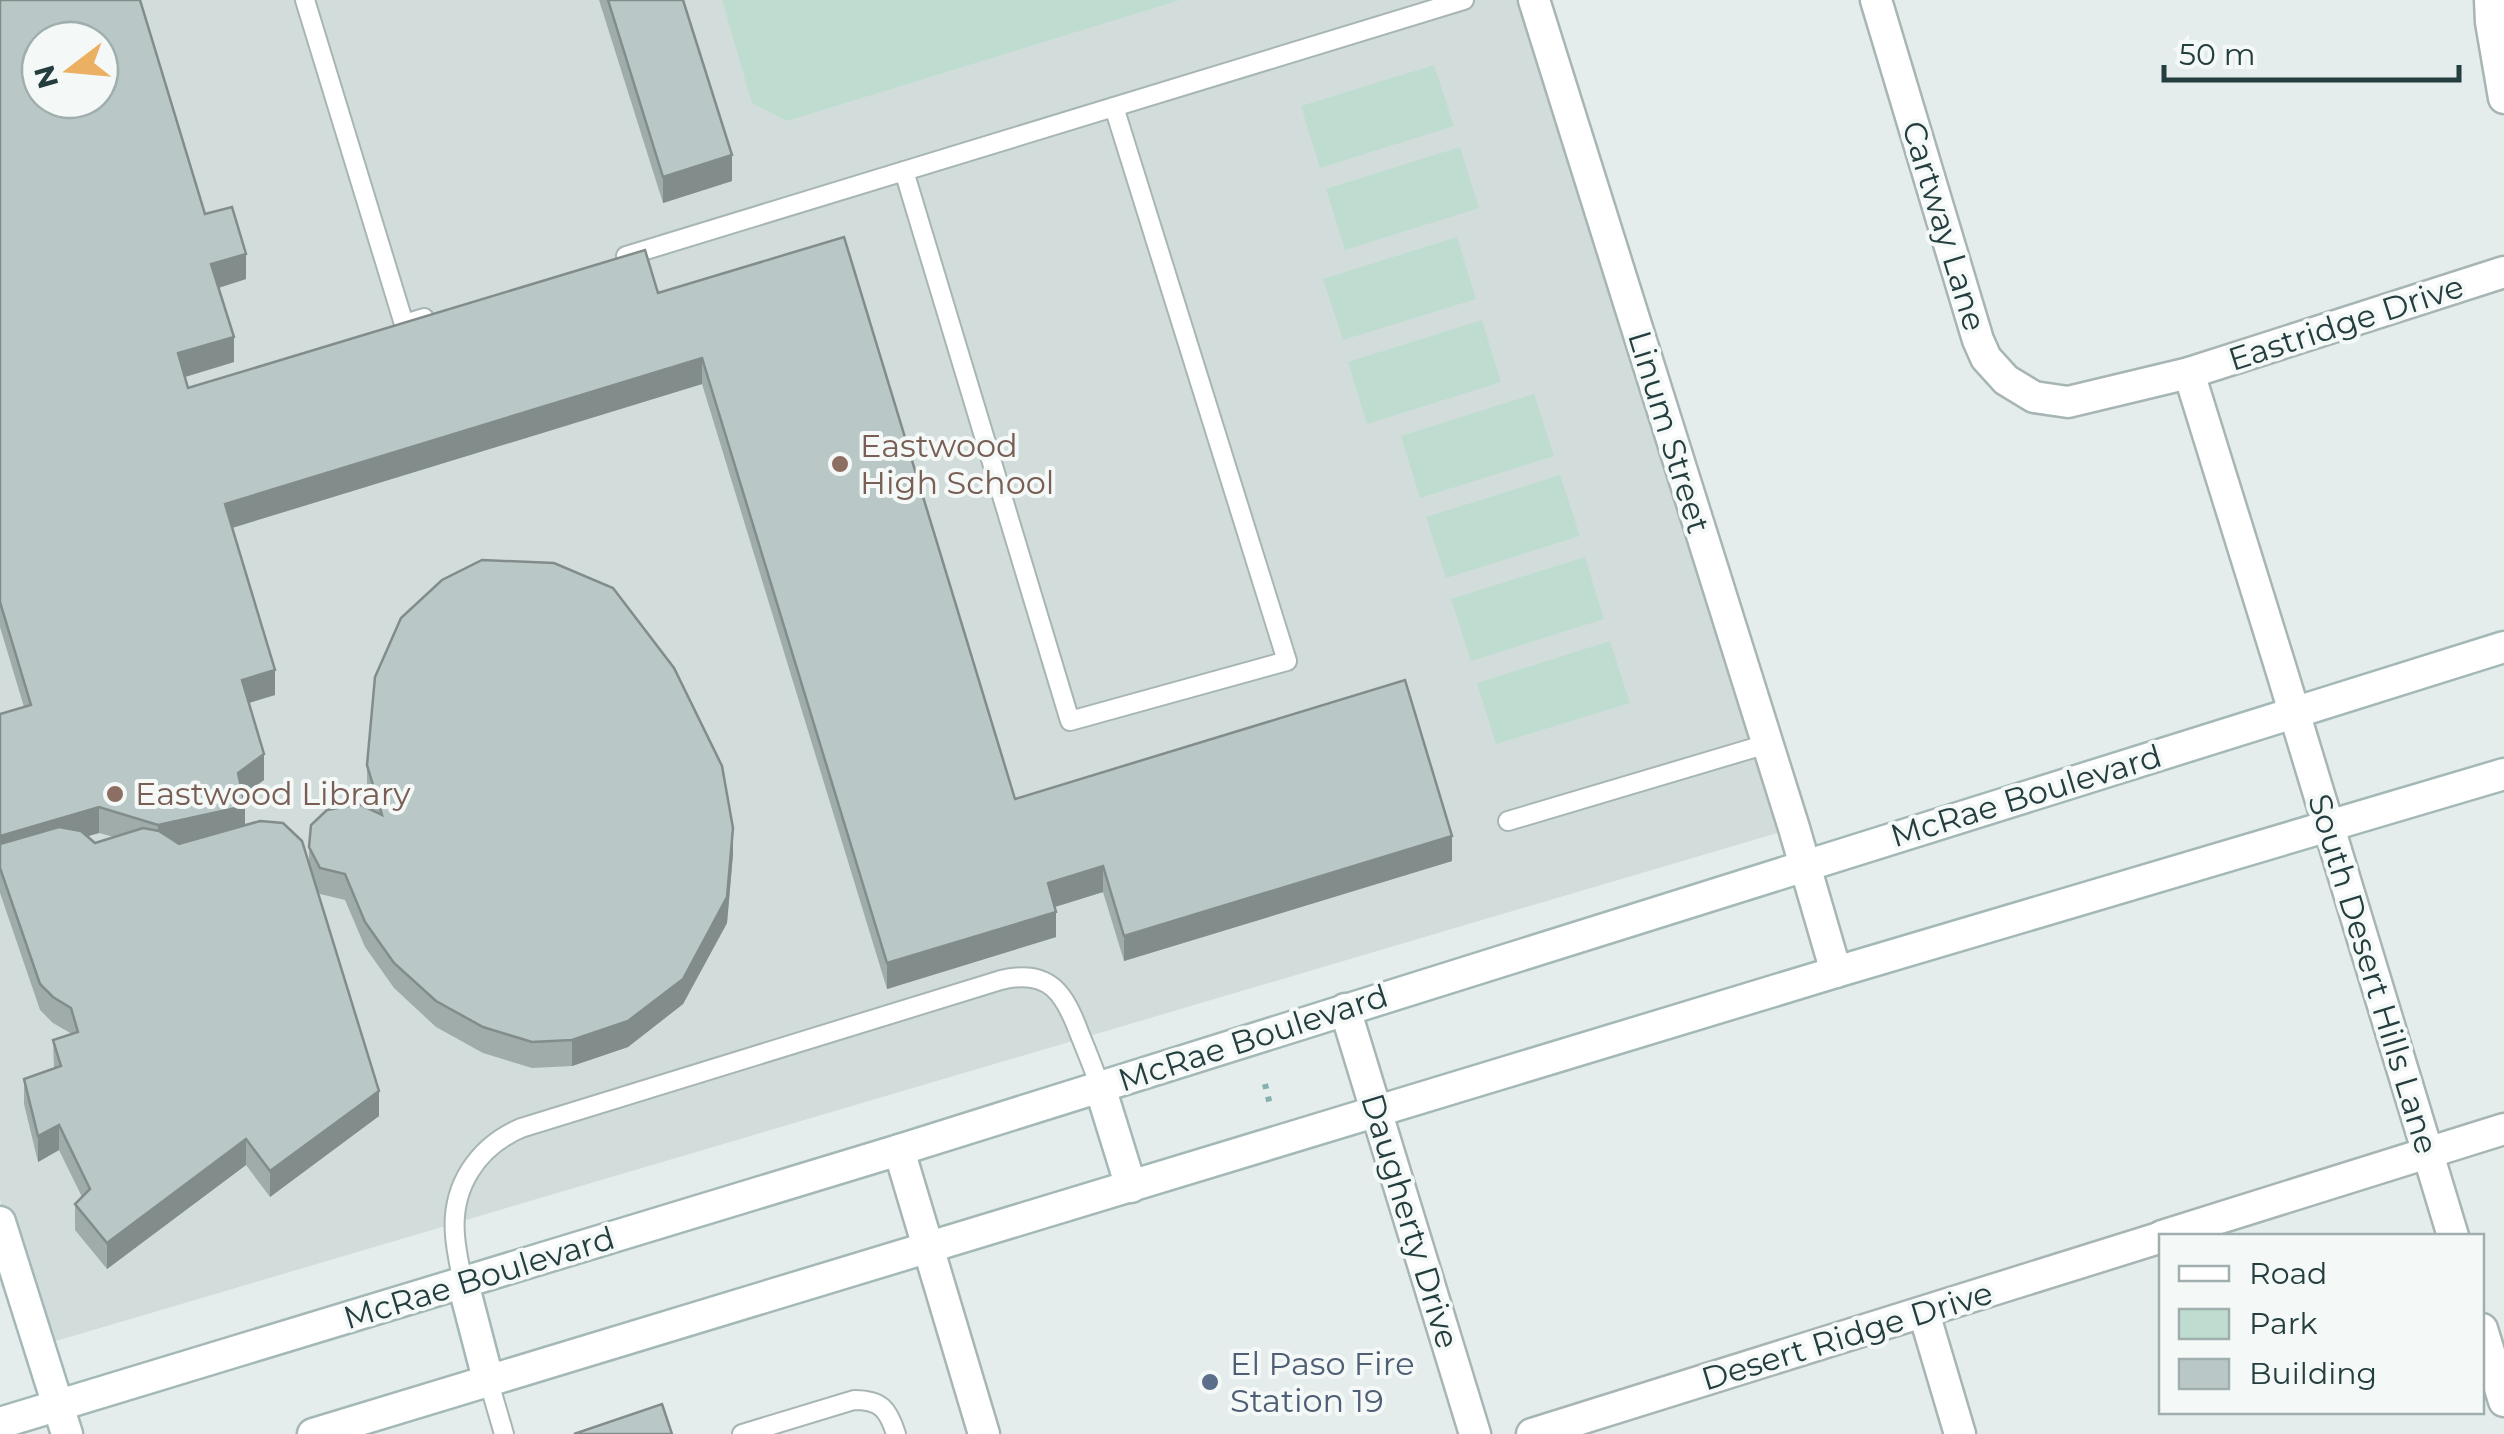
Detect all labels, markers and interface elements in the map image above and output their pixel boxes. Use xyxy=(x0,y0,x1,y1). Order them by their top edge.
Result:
north arrow xyxy=(20,20,120,120)
scale bar xyxy=(2164,20,2459,82)
text: 50 m xyxy=(2179,36,2256,73)
text: N xyxy=(27,61,65,92)
street label: Cartway Lane xyxy=(1894,116,1995,336)
street label: Eastridge Drive xyxy=(2223,266,2468,379)
street label: Linum Street xyxy=(1620,326,1719,538)
place label: Eastwood High School xyxy=(860,426,1054,502)
marker: Eastwood High School xyxy=(829,453,851,475)
street label: McRae Boulevard xyxy=(1886,736,2166,855)
place label: Eastwood Library xyxy=(135,774,411,813)
marker: Eastwood Library xyxy=(104,783,126,805)
street label: South Desert Hills Lane xyxy=(2300,789,2447,1158)
street label: McRae Boulevard xyxy=(1113,976,1393,1100)
street label: Daugherty Drive xyxy=(1353,1089,1468,1353)
street label: McRae Boulevard xyxy=(339,1218,619,1337)
legend xyxy=(2159,1234,2484,1414)
text: Road xyxy=(2249,1255,2327,1292)
street label: Desert Ridge Drive xyxy=(1697,1273,1997,1398)
text: Park xyxy=(2249,1305,2318,1342)
place label: El Paso Fire Station 19 xyxy=(1230,1344,1414,1420)
text: Building xyxy=(2249,1355,2377,1392)
marker: El Paso Fire Station 19 xyxy=(1199,1371,1221,1393)

